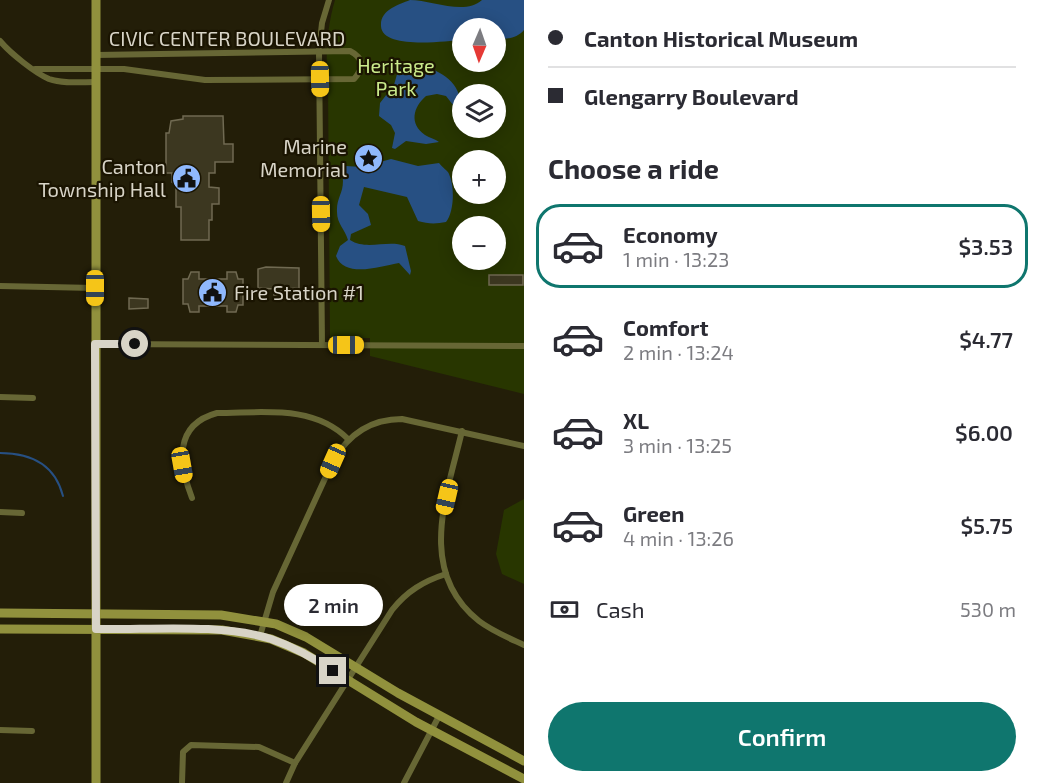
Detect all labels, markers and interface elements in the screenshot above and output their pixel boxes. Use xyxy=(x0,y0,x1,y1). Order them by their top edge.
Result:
north arrow xyxy=(452,18,506,72)
map controls xyxy=(452,18,506,270)
text: Canton Historical Museum xyxy=(584,25,858,51)
street label: CIVIC CENTER BOULEVARD xyxy=(109,26,345,50)
park label: Heritage Park xyxy=(357,53,435,100)
car xyxy=(311,61,329,97)
text: Glengarry Boulevard xyxy=(584,83,799,109)
button: layers xyxy=(452,84,506,138)
place label: Marine Memorial xyxy=(260,134,347,181)
place icon: Marine Memorial xyxy=(352,142,384,174)
button: + xyxy=(452,150,506,204)
text: Choose a ride xyxy=(548,152,719,184)
place label: Canton Township Hall xyxy=(38,154,166,201)
public building icon: Canton Township Hall xyxy=(171,162,203,194)
car xyxy=(312,196,330,232)
button: − xyxy=(452,216,506,270)
icon: car xyxy=(551,219,605,273)
text: Economy xyxy=(623,221,718,247)
text: $3.53 xyxy=(958,233,1013,259)
text: 1 min · 13:23 xyxy=(623,247,729,271)
car xyxy=(86,270,104,306)
public building icon: Fire Station #1 xyxy=(197,276,229,308)
place label: Fire Station #1 xyxy=(234,280,364,304)
icon: car xyxy=(551,312,605,366)
text: Comfort xyxy=(623,314,708,340)
text: $4.77 xyxy=(959,326,1013,352)
route start xyxy=(121,330,148,357)
car xyxy=(328,336,364,354)
text: 2 min · 13:24 xyxy=(623,340,734,364)
icon: car xyxy=(551,405,605,459)
text: XL xyxy=(623,407,649,433)
text: $6.00 xyxy=(955,419,1013,445)
text: 3 min · 13:25 xyxy=(623,433,732,457)
car xyxy=(317,441,349,481)
car xyxy=(170,446,194,484)
car xyxy=(434,477,460,517)
icon: car xyxy=(551,498,605,552)
text: Green xyxy=(623,500,685,526)
text: $5.75 xyxy=(960,512,1013,538)
text: 4 min · 13:26 xyxy=(623,526,734,550)
callout: 2 min xyxy=(284,584,382,626)
text: 2 min xyxy=(308,593,359,617)
icon: cash xyxy=(548,593,581,626)
text: Cash xyxy=(596,596,645,622)
text: 530 m xyxy=(960,597,1016,621)
route end xyxy=(319,657,346,684)
button: Confirm xyxy=(548,702,1016,771)

